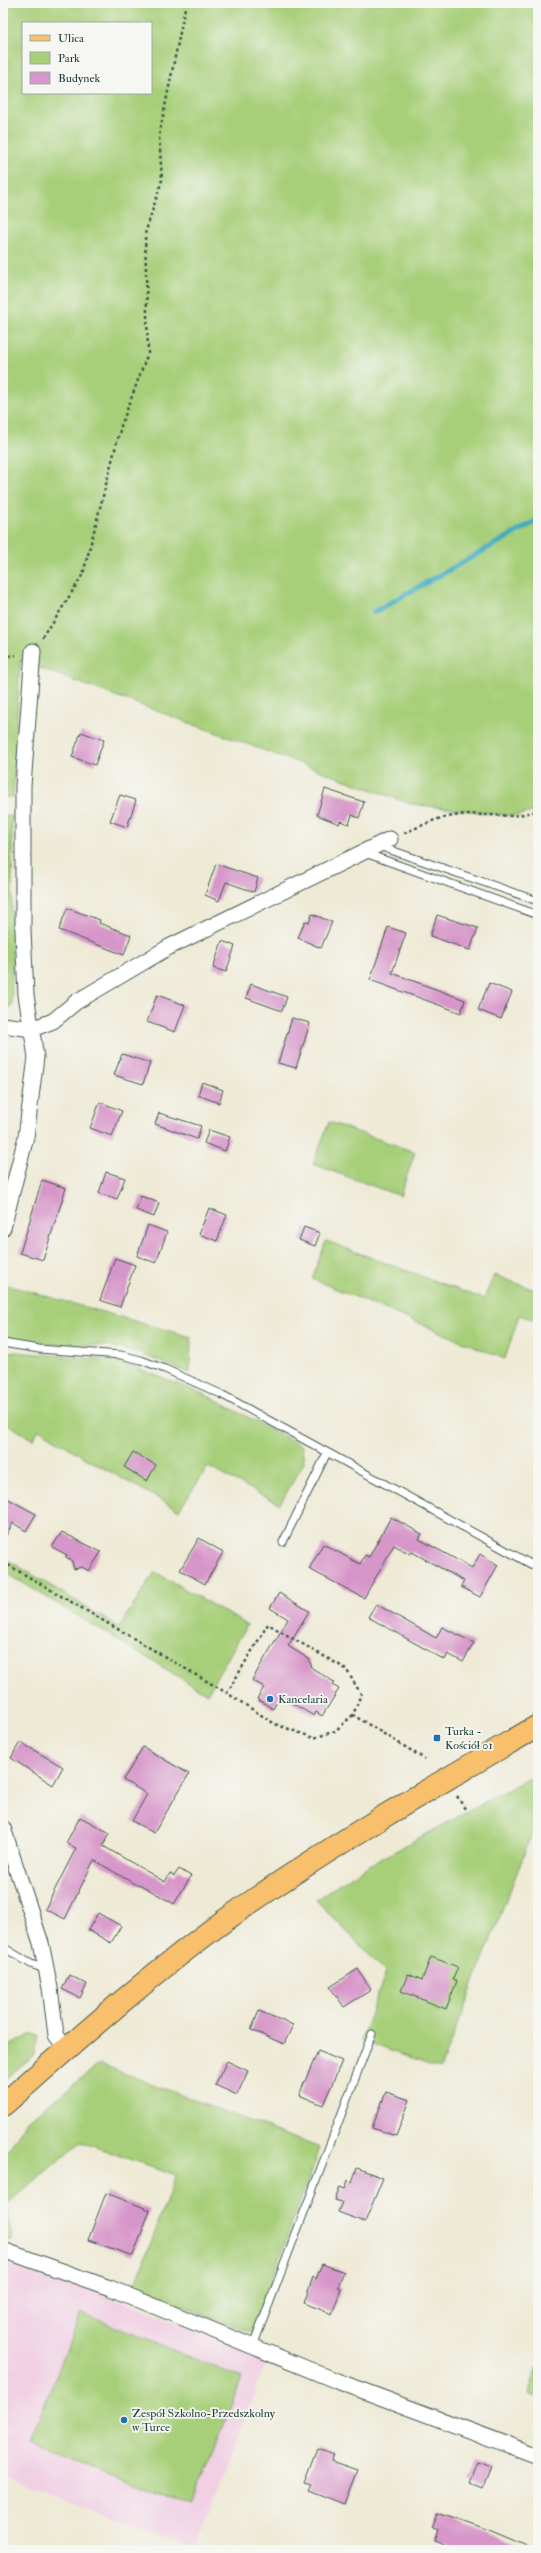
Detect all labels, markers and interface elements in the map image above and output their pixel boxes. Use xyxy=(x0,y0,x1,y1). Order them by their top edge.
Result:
legend xyxy=(22,22,152,94)
text: Ulica xyxy=(58,31,85,46)
text: Park xyxy=(58,51,80,66)
text: Budynek xyxy=(58,71,100,86)
place label: Kancelaria xyxy=(278,1692,329,1707)
marker: Kancelaria xyxy=(265,1694,275,1704)
place label: Turka - Kościół 01 xyxy=(445,1724,493,1753)
marker: Turka - Kościół 01 xyxy=(432,1733,442,1743)
place label: Zespół Szkolno-Przedszkolny w Turce xyxy=(132,2406,276,2435)
marker: Zespół Szkolno-Przedszkolny w Turce xyxy=(119,2415,129,2425)

